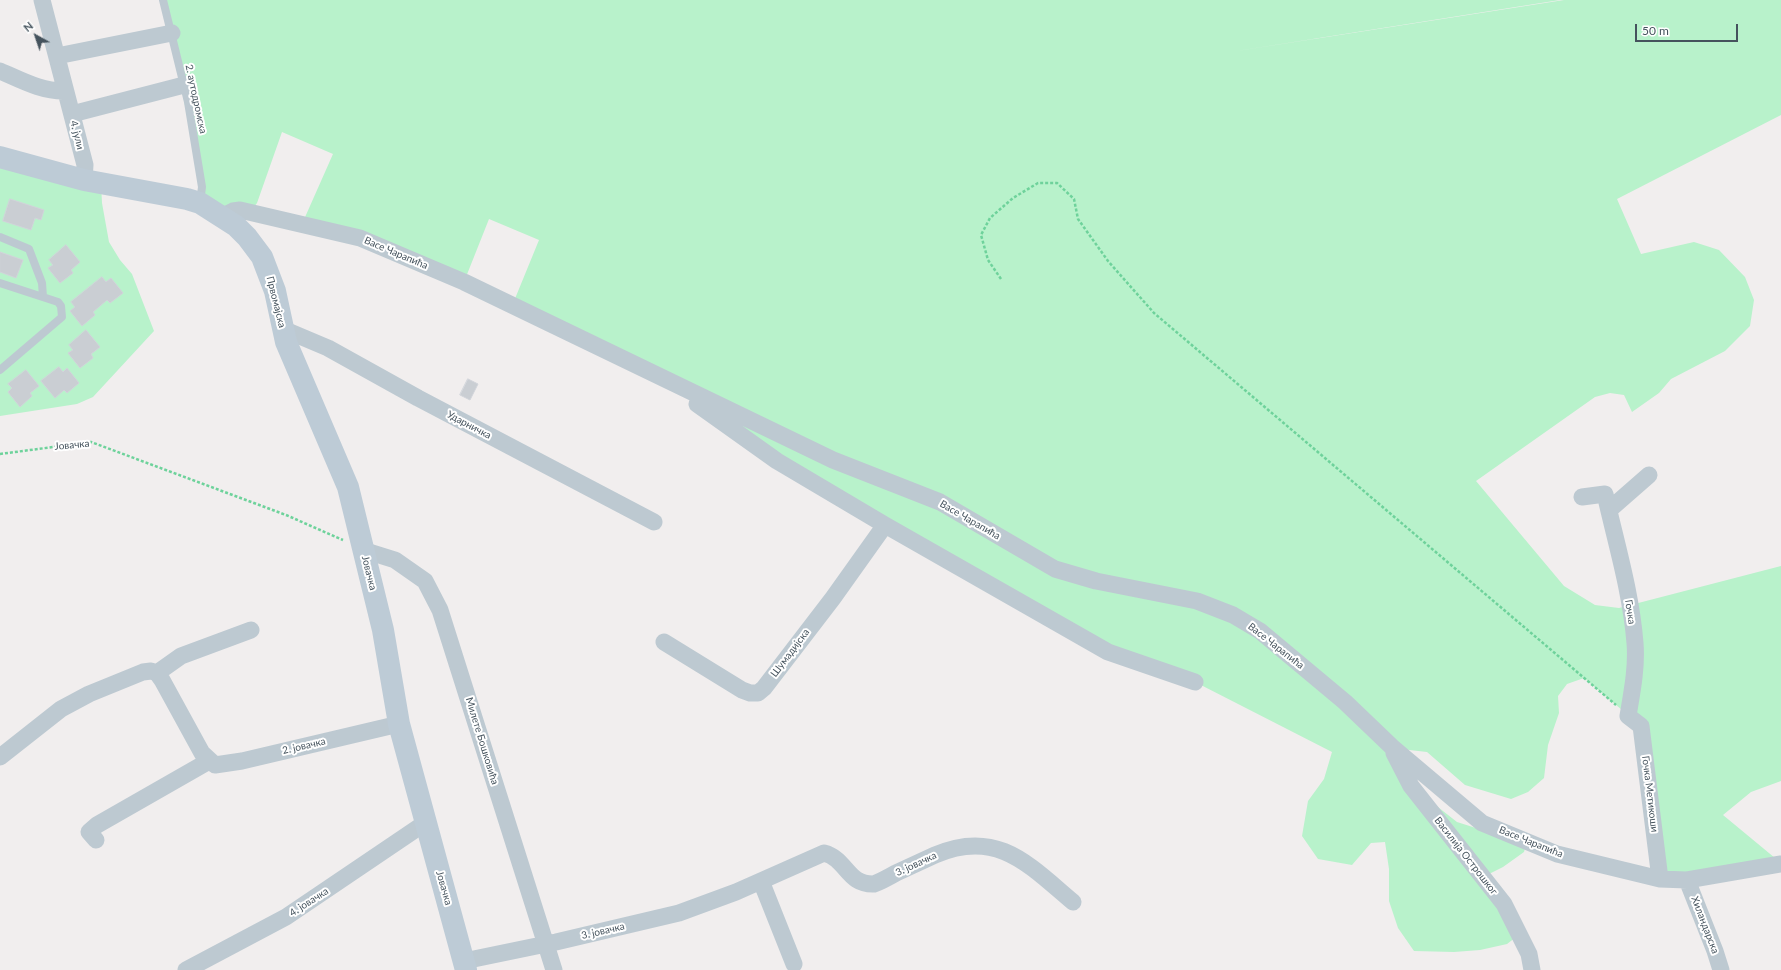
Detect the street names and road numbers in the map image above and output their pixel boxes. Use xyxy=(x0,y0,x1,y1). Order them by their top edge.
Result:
street label: 2. аутодромска xyxy=(183,63,209,135)
street label: 4. јули xyxy=(68,119,86,151)
street label: Васе Чарапића xyxy=(362,234,430,272)
street label: Првомајска xyxy=(264,275,288,329)
street label: Ударничка xyxy=(445,408,493,442)
street label: Јовачка xyxy=(54,438,90,452)
street label: Васе Чарапића xyxy=(938,498,1002,542)
street label: Јовачка xyxy=(359,555,379,591)
street label: Гочка xyxy=(1622,599,1638,625)
street label: Васе Чарапића xyxy=(1246,620,1306,672)
street label: Шумадијска xyxy=(768,627,812,679)
street label: Милете Бошковића xyxy=(463,696,501,786)
street label: 2. јовачка xyxy=(281,735,327,757)
street label: Гочка Метикоши xyxy=(1639,755,1661,833)
street label: Василија Острошког xyxy=(1432,815,1500,897)
street label: Васе Чарапића xyxy=(1497,824,1565,860)
street label: 3. јовачка xyxy=(894,849,938,879)
street label: Јовачка xyxy=(433,870,455,906)
street label: 4. јовачка xyxy=(287,885,331,919)
street label: Хиландарска xyxy=(1689,895,1721,955)
street label: 3. јовачка xyxy=(580,920,626,942)

